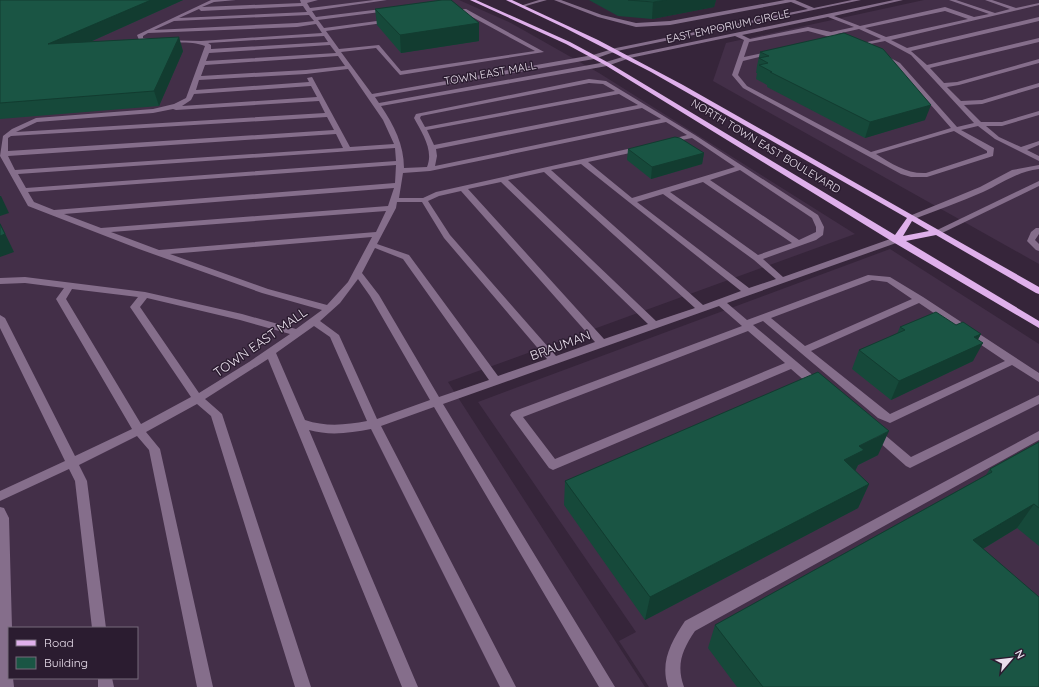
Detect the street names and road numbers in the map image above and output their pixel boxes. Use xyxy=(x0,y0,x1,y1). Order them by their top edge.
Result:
street label: EAST EMPORIUM CIRCLE xyxy=(665,6,791,46)
street label: TOWN EAST MALL xyxy=(443,58,537,88)
street label: NORTH TOWN EAST BOULEVARD xyxy=(689,96,843,196)
street label: TOWN EAST MALL xyxy=(210,304,310,380)
street label: BRAUMAN xyxy=(527,327,593,363)

